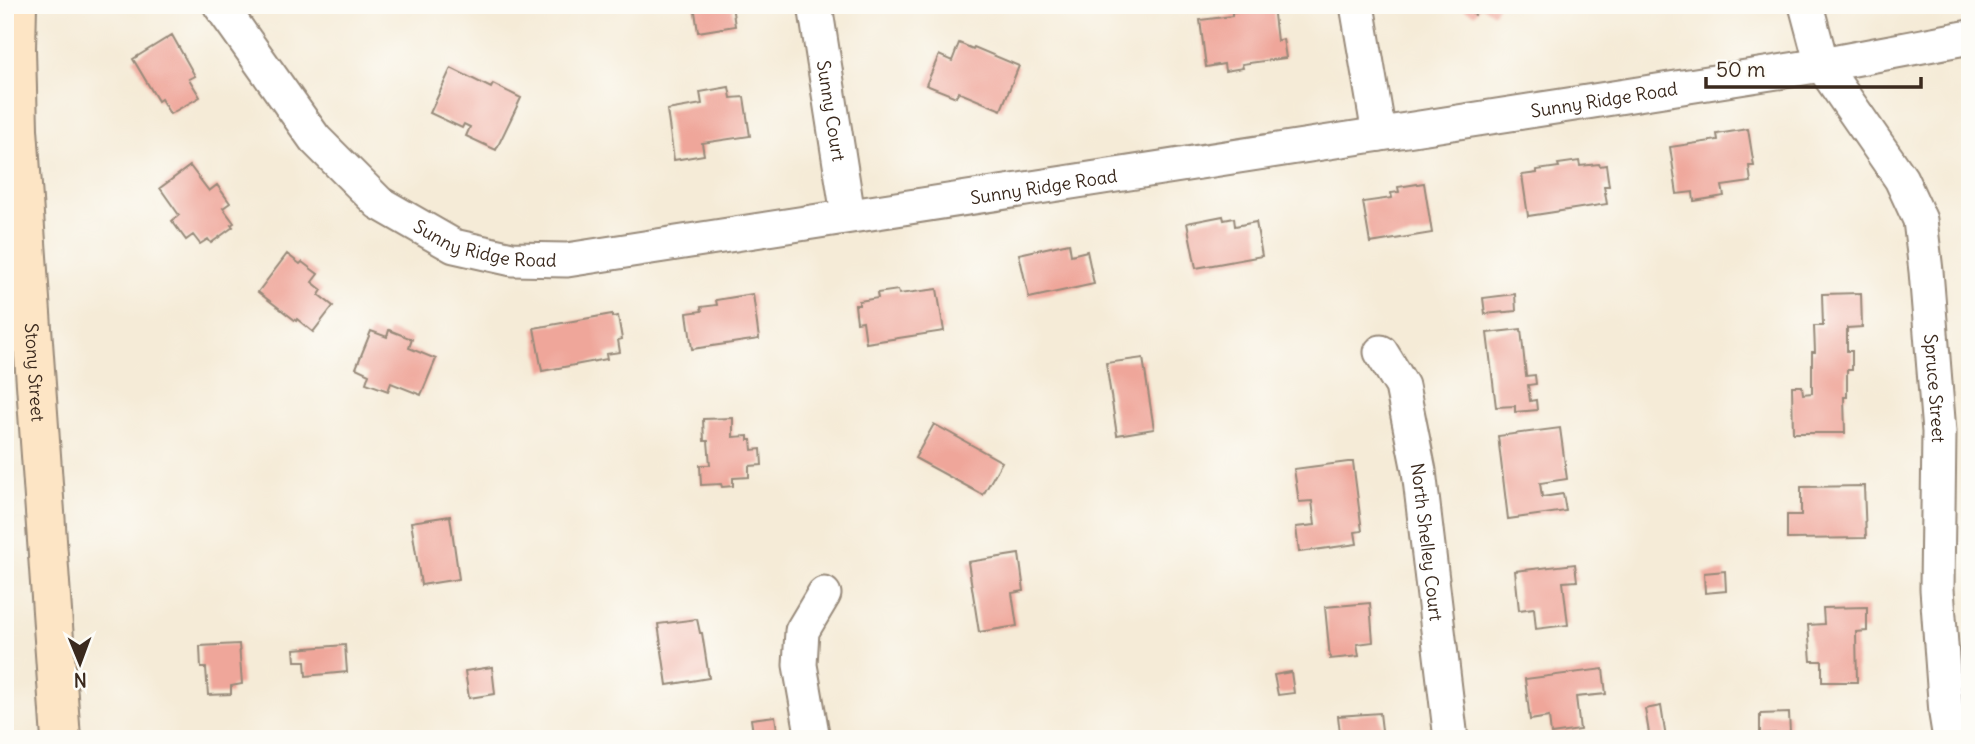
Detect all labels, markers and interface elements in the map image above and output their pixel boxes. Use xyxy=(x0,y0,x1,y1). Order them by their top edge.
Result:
scale bar xyxy=(1706,46,1921,90)
text: 50 m xyxy=(1716,56,1765,83)
street label: Sunny Court xyxy=(812,59,851,163)
street label: Sunny Ridge Road xyxy=(1529,76,1679,122)
street label: Sunny Ridge Road xyxy=(969,163,1119,209)
street label: Sunny Ridge Road xyxy=(410,214,557,271)
street label: Stony Street xyxy=(20,322,50,422)
street label: Spruce Street xyxy=(1920,333,1951,443)
street label: North Shelley Court xyxy=(1406,461,1448,622)
north arrow xyxy=(46,628,116,698)
text: N xyxy=(74,668,87,692)

